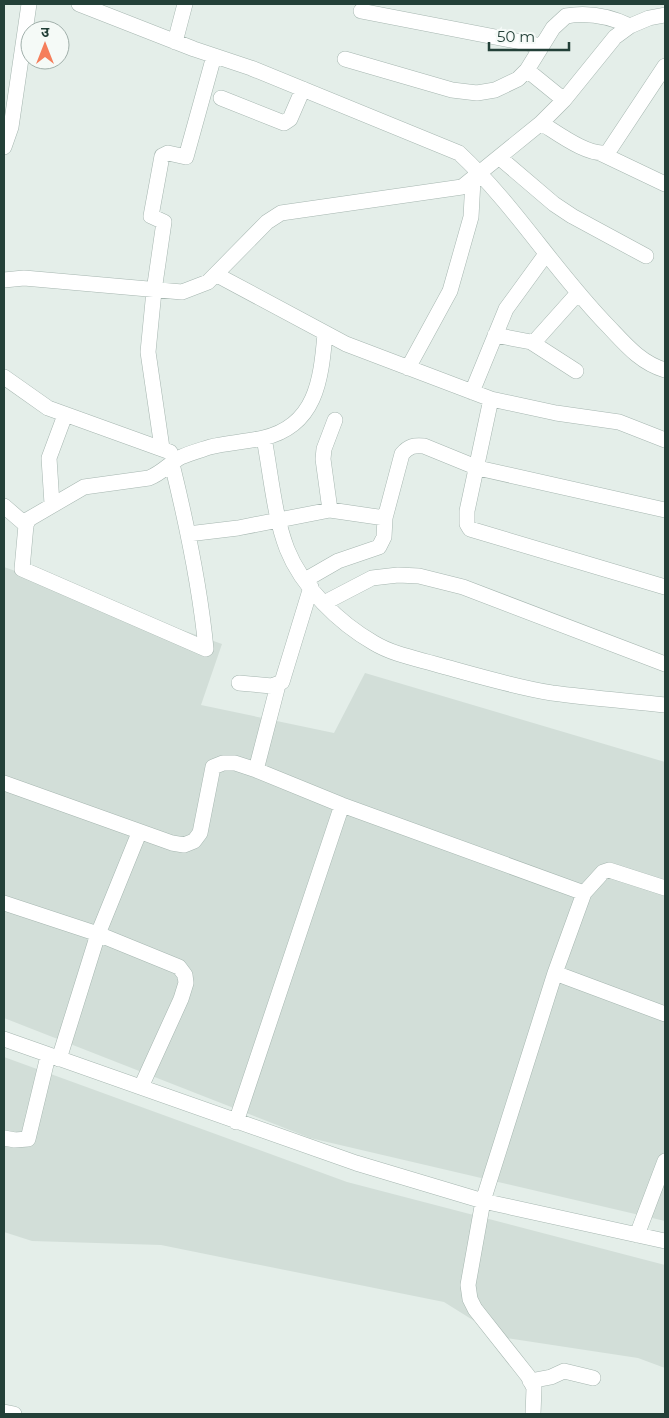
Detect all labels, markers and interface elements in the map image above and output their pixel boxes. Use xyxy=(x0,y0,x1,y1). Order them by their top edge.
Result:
north arrow xyxy=(20,20,70,70)
scale bar xyxy=(489,20,569,52)
text: उ xyxy=(41,23,50,41)
text: 50 m xyxy=(497,27,535,46)

